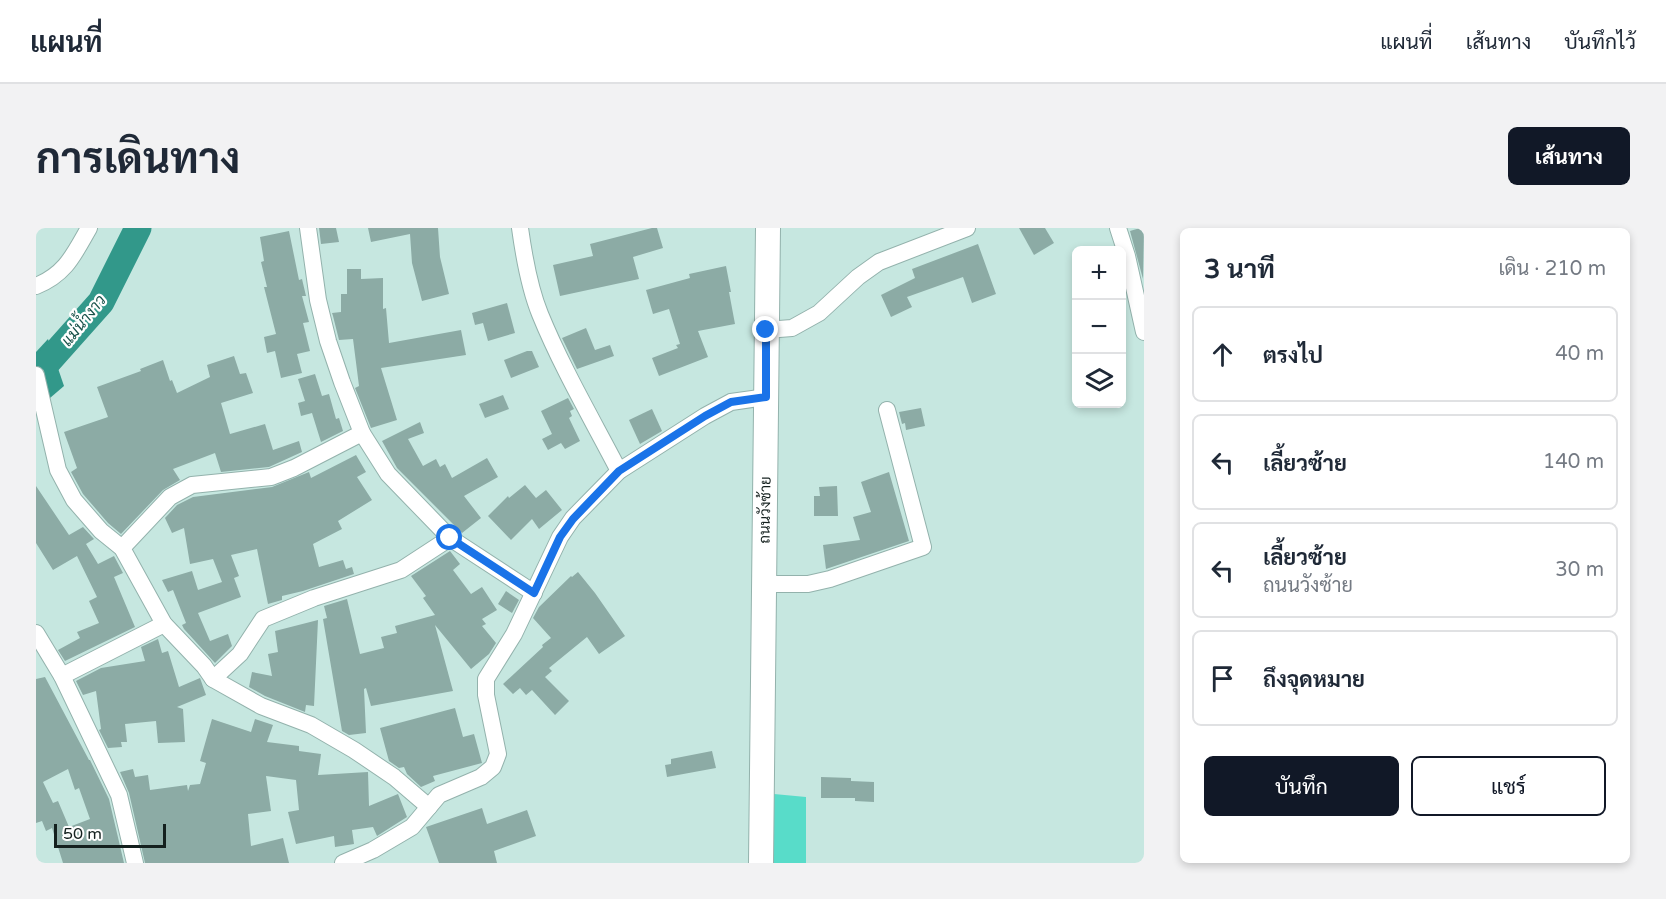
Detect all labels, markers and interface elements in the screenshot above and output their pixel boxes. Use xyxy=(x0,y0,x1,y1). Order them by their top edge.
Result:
text: แผนที่ xyxy=(30,26,103,60)
text: แผนที่ xyxy=(1380,30,1433,55)
text: เส้นทาง xyxy=(1466,30,1531,55)
text: บันทึกไว้ xyxy=(1564,30,1636,55)
button: เส้นทาง xyxy=(1508,127,1630,185)
text: การเดินทาง xyxy=(36,134,240,185)
map controls xyxy=(1072,246,1126,408)
button: + xyxy=(1072,246,1126,300)
text: 3 นาที xyxy=(1204,254,1275,285)
text: เดิน · 210 m xyxy=(1498,257,1606,281)
water label: แม่น้ำงาว xyxy=(53,288,111,350)
button: − xyxy=(1072,300,1126,354)
route end xyxy=(752,316,778,342)
icon: ahead xyxy=(1206,338,1239,371)
text: 40 m xyxy=(1555,342,1604,366)
text: ตรงไป xyxy=(1263,343,1323,369)
button: layers xyxy=(1072,354,1126,408)
icon: left xyxy=(1206,446,1239,479)
text: 140 m xyxy=(1543,450,1604,474)
text: เลี้ยวซ้าย xyxy=(1263,451,1347,477)
street label: ถนนวังซ้าย xyxy=(754,476,775,544)
route start xyxy=(436,524,462,550)
text: เลี้ยวซ้าย xyxy=(1263,545,1347,571)
icon: left xyxy=(1206,554,1239,587)
text: 30 m xyxy=(1555,558,1604,582)
text: ถนนวังซ้าย xyxy=(1263,574,1353,598)
icon: arrive xyxy=(1206,662,1239,695)
text: ถึงจุดหมาย xyxy=(1263,667,1365,693)
button: บันทึก xyxy=(1204,756,1399,816)
button: แชร์ xyxy=(1411,756,1606,816)
scale bar xyxy=(54,821,166,848)
text: 50 m xyxy=(63,824,102,844)

